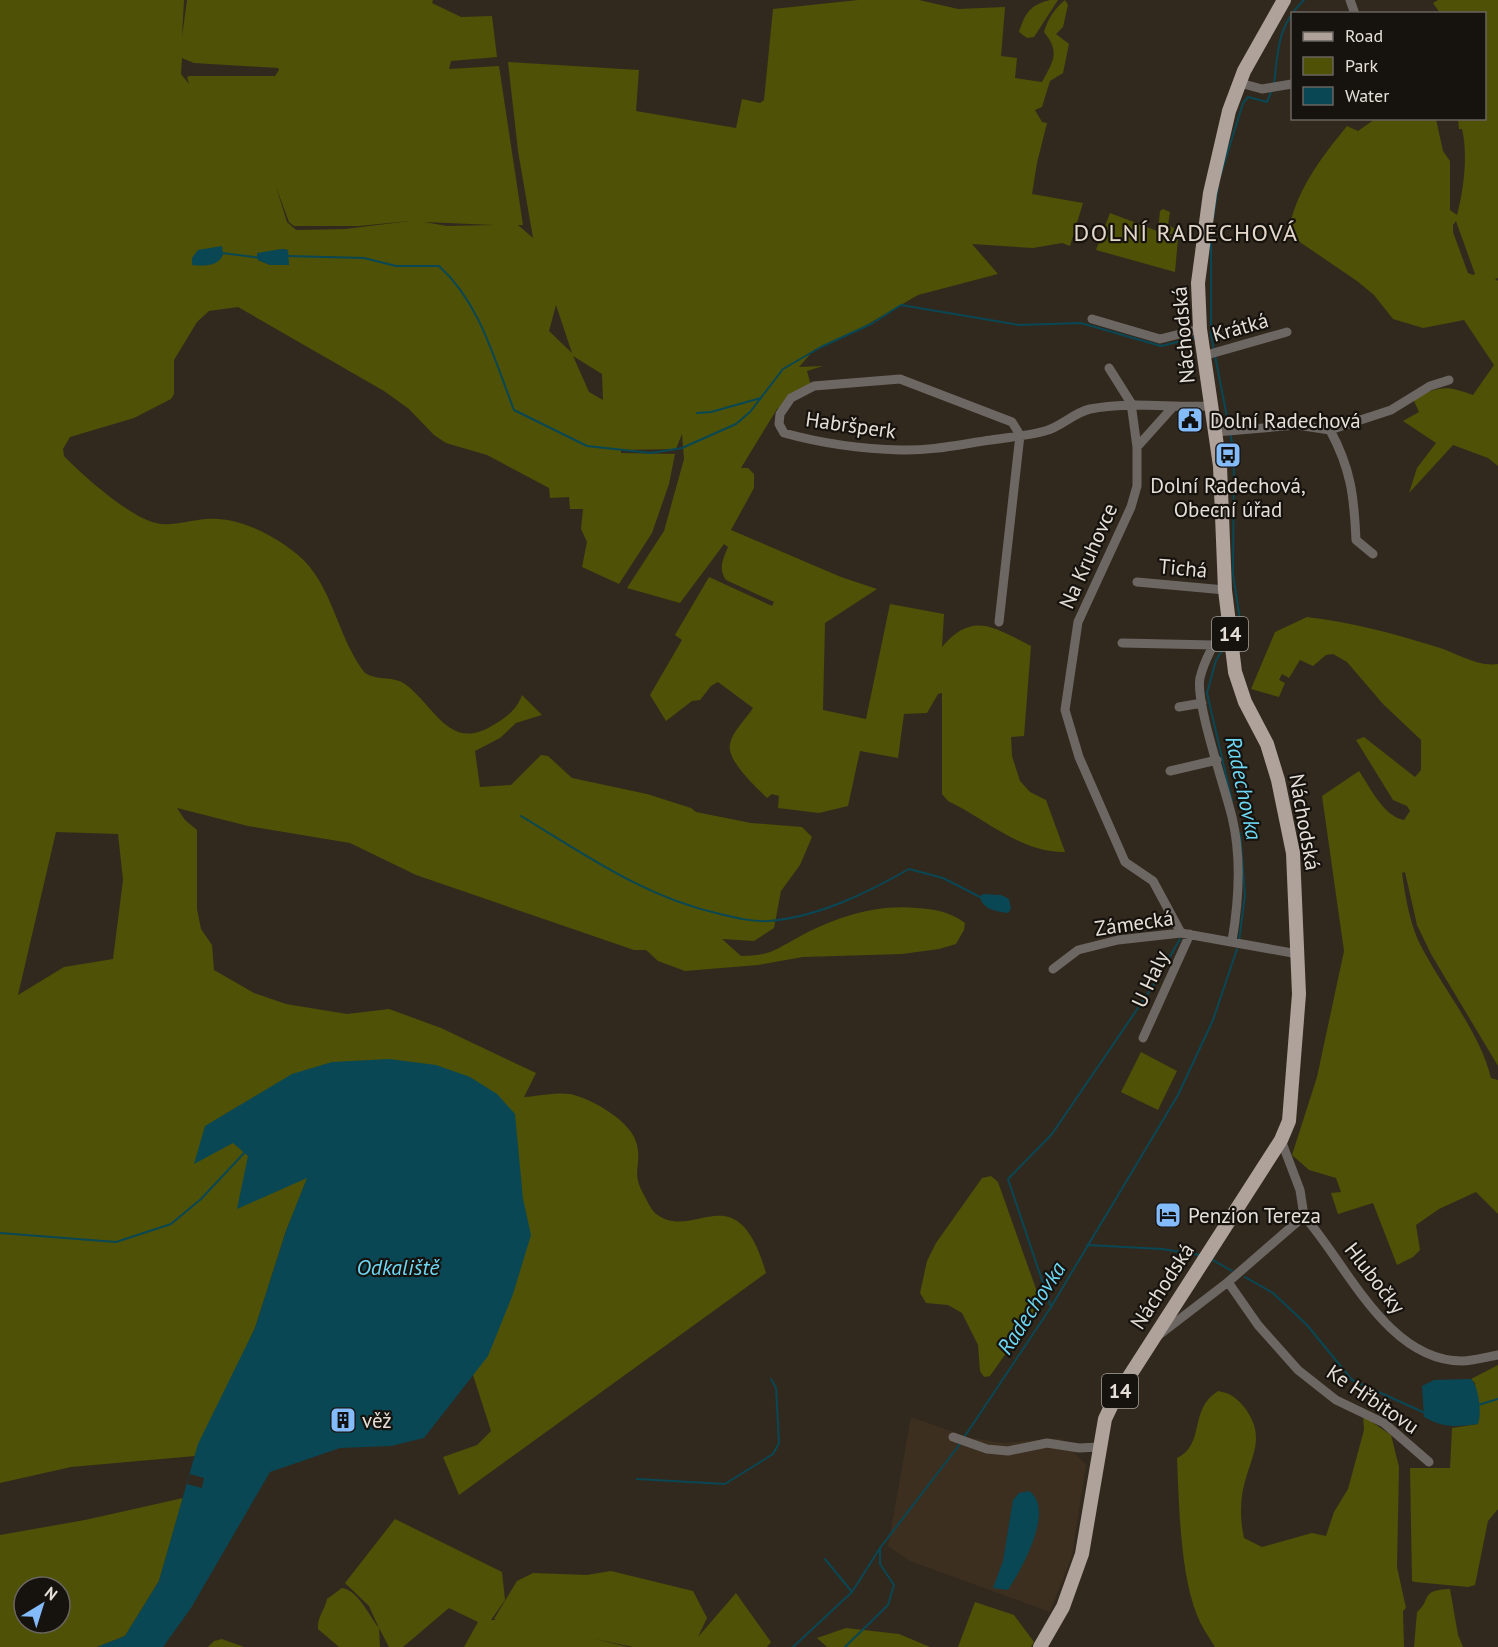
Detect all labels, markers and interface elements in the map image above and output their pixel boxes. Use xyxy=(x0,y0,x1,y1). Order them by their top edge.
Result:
legend xyxy=(1291,12,1486,120)
text: Road xyxy=(1345,24,1383,47)
text: Park xyxy=(1345,54,1378,77)
text: Water xyxy=(1345,84,1389,107)
district label: DOLNÍ RADECHOVÁ xyxy=(1073,217,1299,248)
street label: Náchodská xyxy=(1165,285,1201,385)
street label: Krátká xyxy=(1209,306,1271,348)
street label: Habršperk xyxy=(804,405,898,445)
public building icon: Dolní Radechová xyxy=(1175,405,1205,435)
place label: Dolní Radechová xyxy=(1210,407,1361,434)
bus stop icon: Dolní Radechová, Obecní úřad xyxy=(1213,440,1243,470)
place label: Dolní Radechová, Obecní úřad xyxy=(1150,472,1306,523)
street label: Na Kruhovce xyxy=(1053,499,1123,613)
street label: Tichá xyxy=(1158,552,1208,584)
road number: 14 xyxy=(1212,617,1248,651)
water label: Radechovka xyxy=(1219,734,1269,843)
street label: Náchodská xyxy=(1283,772,1327,872)
street label: Zámecká xyxy=(1093,904,1175,942)
street label: U Haly xyxy=(1125,946,1175,1012)
hotel icon: Penzion Tereza xyxy=(1153,1200,1183,1230)
place label: Penzion Tereza xyxy=(1188,1202,1321,1229)
street label: Hlubočky xyxy=(1339,1237,1411,1319)
street label: Náchodská xyxy=(1124,1238,1200,1334)
water label: Odkaliště xyxy=(356,1253,440,1281)
water label: Radechovka xyxy=(991,1256,1071,1360)
street label: Ke Hřbitovu xyxy=(1322,1358,1424,1440)
road number: 14 xyxy=(1102,1374,1138,1408)
building icon: věž xyxy=(328,1405,358,1435)
place label: věž xyxy=(362,1407,392,1434)
north arrow xyxy=(12,1575,72,1635)
text: N xyxy=(41,1582,62,1604)

